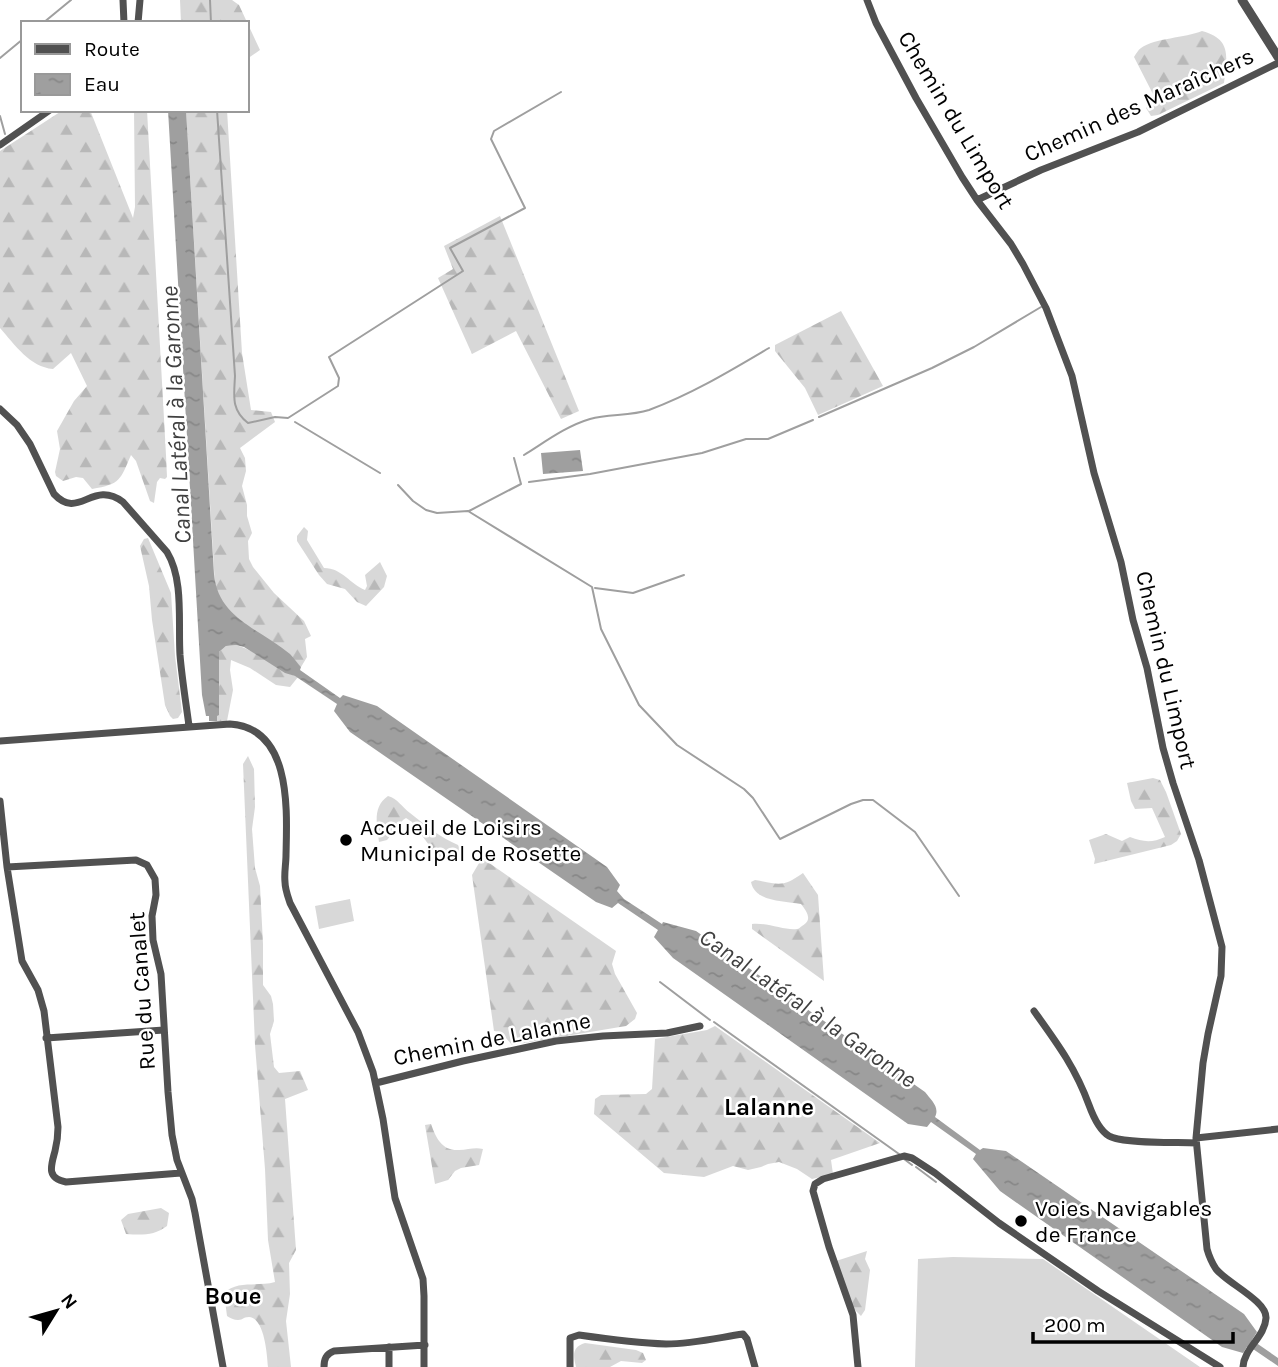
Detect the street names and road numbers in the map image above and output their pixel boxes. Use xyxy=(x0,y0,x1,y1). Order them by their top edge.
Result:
street label: Chemin du Limport xyxy=(892,26,1020,214)
street label: Chemin des Maraîchers xyxy=(1020,42,1258,168)
street label: Chemin du Limport xyxy=(1130,568,1202,772)
street label: Rue du Canalet xyxy=(123,911,161,1071)
street label: Chemin de Lalanne xyxy=(391,1007,593,1071)

